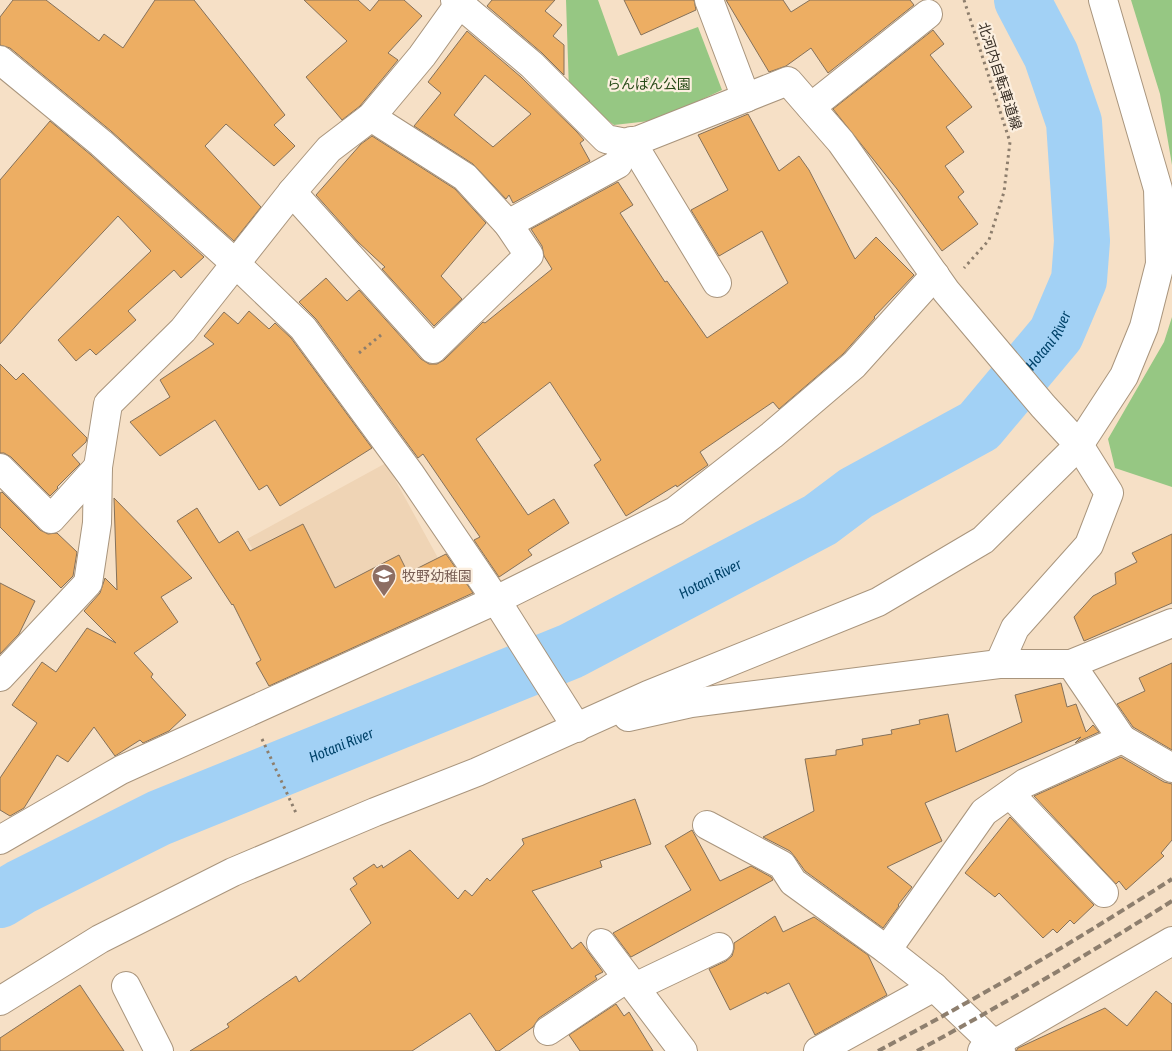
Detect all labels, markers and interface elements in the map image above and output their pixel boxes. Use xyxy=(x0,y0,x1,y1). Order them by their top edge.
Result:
street label: 北河内自転車道線 xyxy=(975,20,1025,132)
park label: らんぱん公園 xyxy=(607,76,691,92)
water label: Hotani River xyxy=(1021,308,1073,373)
water label: Hotani River xyxy=(675,555,744,602)
school or university icon: 牧野幼稚園 xyxy=(371,563,397,597)
place label: 牧野幼稚園 xyxy=(402,568,472,584)
water label: Hotani River xyxy=(306,724,376,765)

